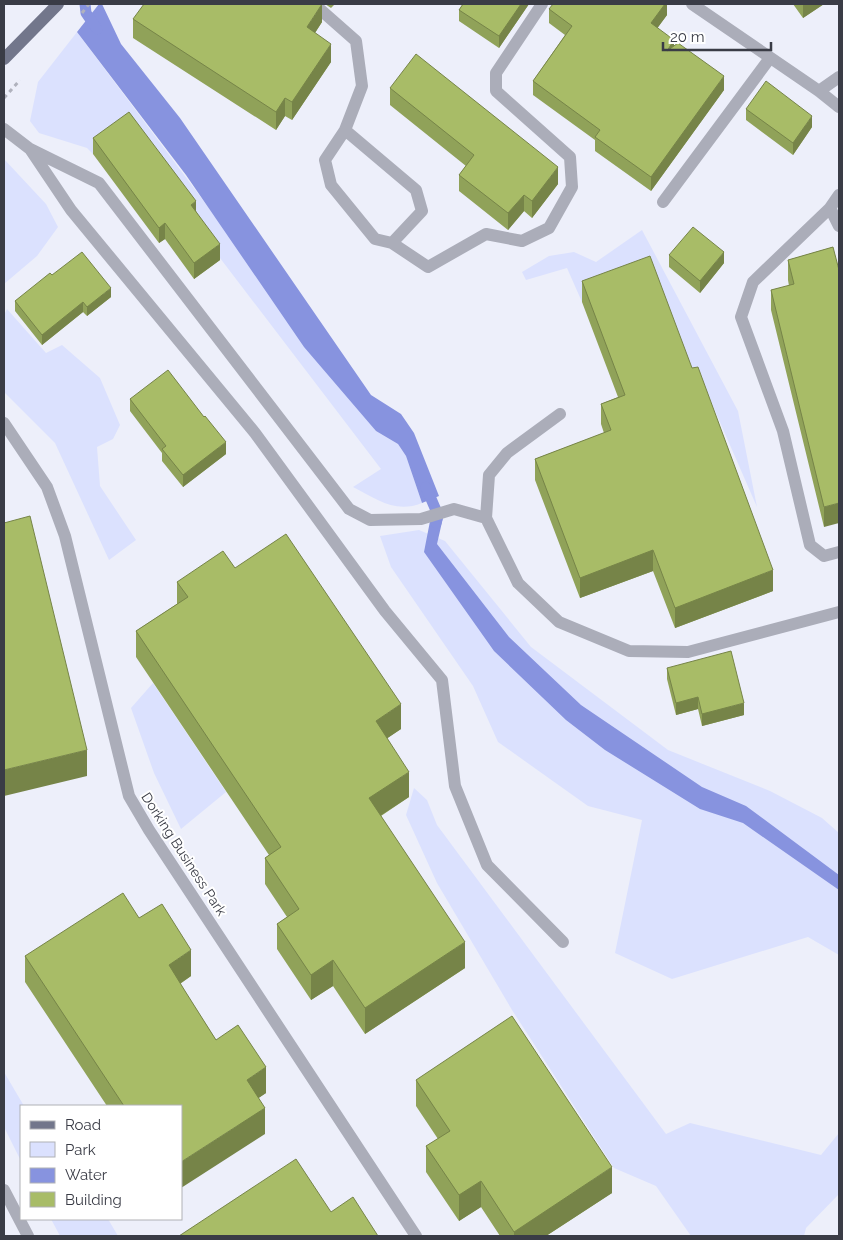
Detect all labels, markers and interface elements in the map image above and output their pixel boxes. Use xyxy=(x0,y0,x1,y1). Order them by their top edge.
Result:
scale bar xyxy=(663,20,770,52)
text: 20 m xyxy=(670,28,705,46)
street label: Dorking Business Park xyxy=(138,789,230,919)
legend xyxy=(20,1105,182,1220)
text: Road xyxy=(65,1116,101,1134)
text: Park xyxy=(65,1141,96,1159)
text: Water xyxy=(65,1166,108,1184)
text: Building xyxy=(65,1191,122,1209)

